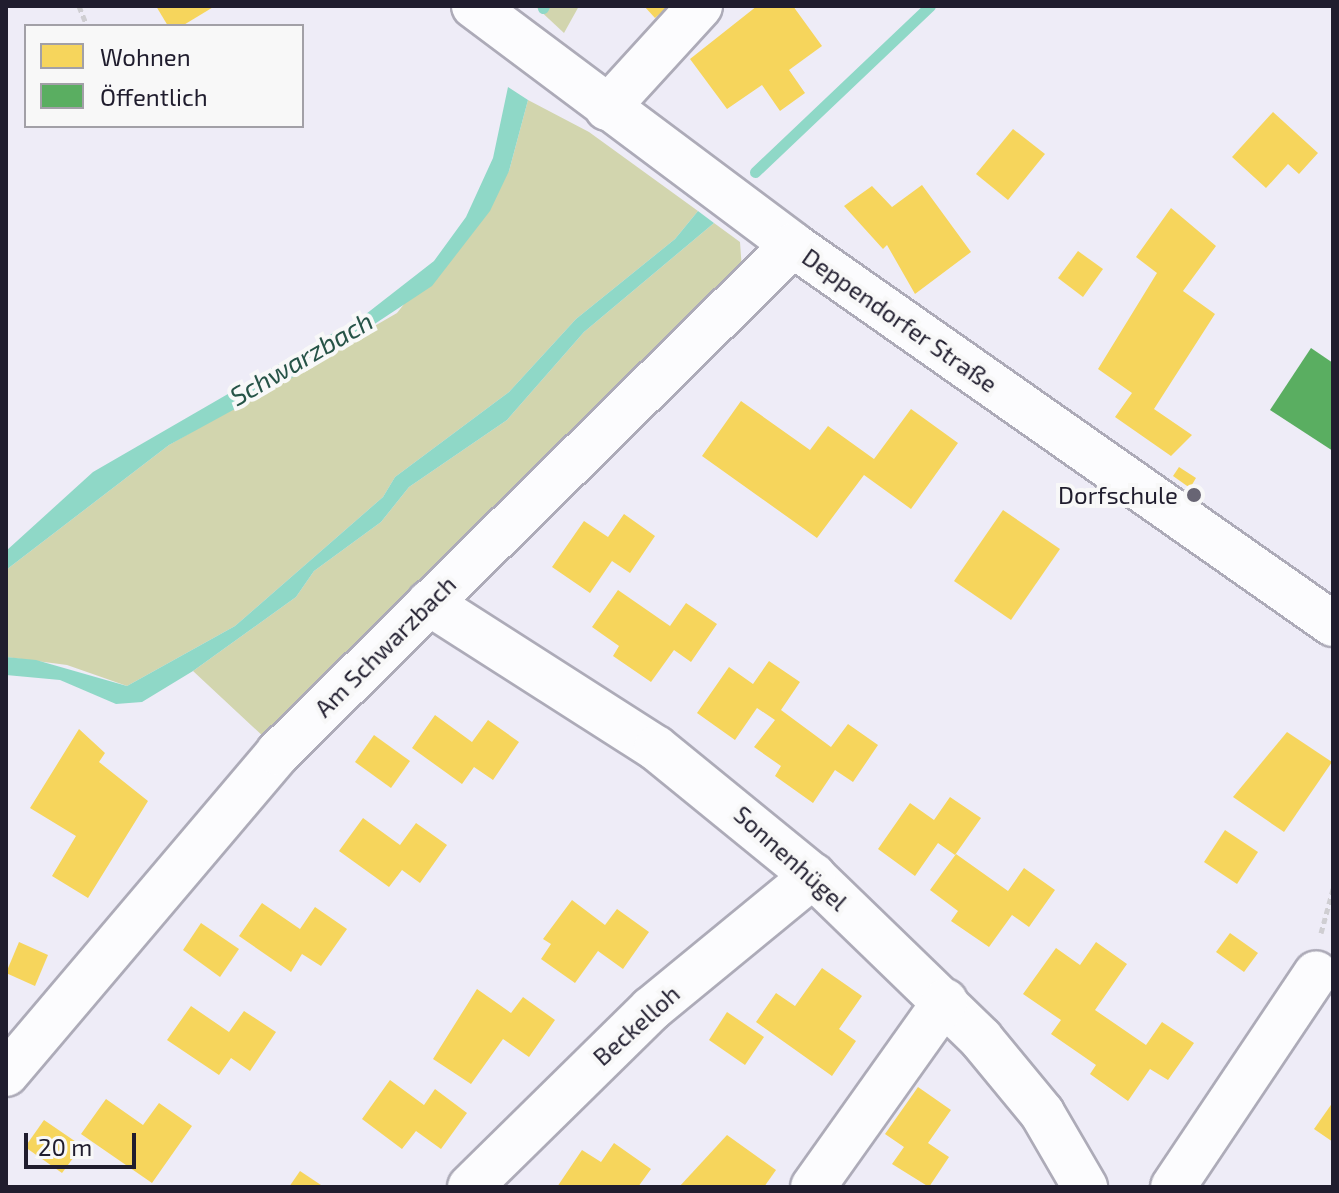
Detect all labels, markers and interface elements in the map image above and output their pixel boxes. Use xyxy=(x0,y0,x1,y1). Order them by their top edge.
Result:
legend xyxy=(24,24,304,128)
text: Wohnen xyxy=(100,42,191,71)
text: Öffentlich xyxy=(100,82,208,111)
street label: Deppendorfer Straße xyxy=(797,242,1003,398)
water label: Schwarzbach xyxy=(224,304,378,412)
place label: Dorfschule xyxy=(1058,481,1178,509)
marker: Dorfschule xyxy=(1185,486,1203,504)
street label: Am Schwarzbach xyxy=(308,569,462,723)
street label: Sonnenhügel xyxy=(728,800,854,916)
street label: Beckelloh xyxy=(587,979,685,1071)
scale bar xyxy=(28,1117,140,1167)
text: 20 m xyxy=(38,1132,92,1161)

